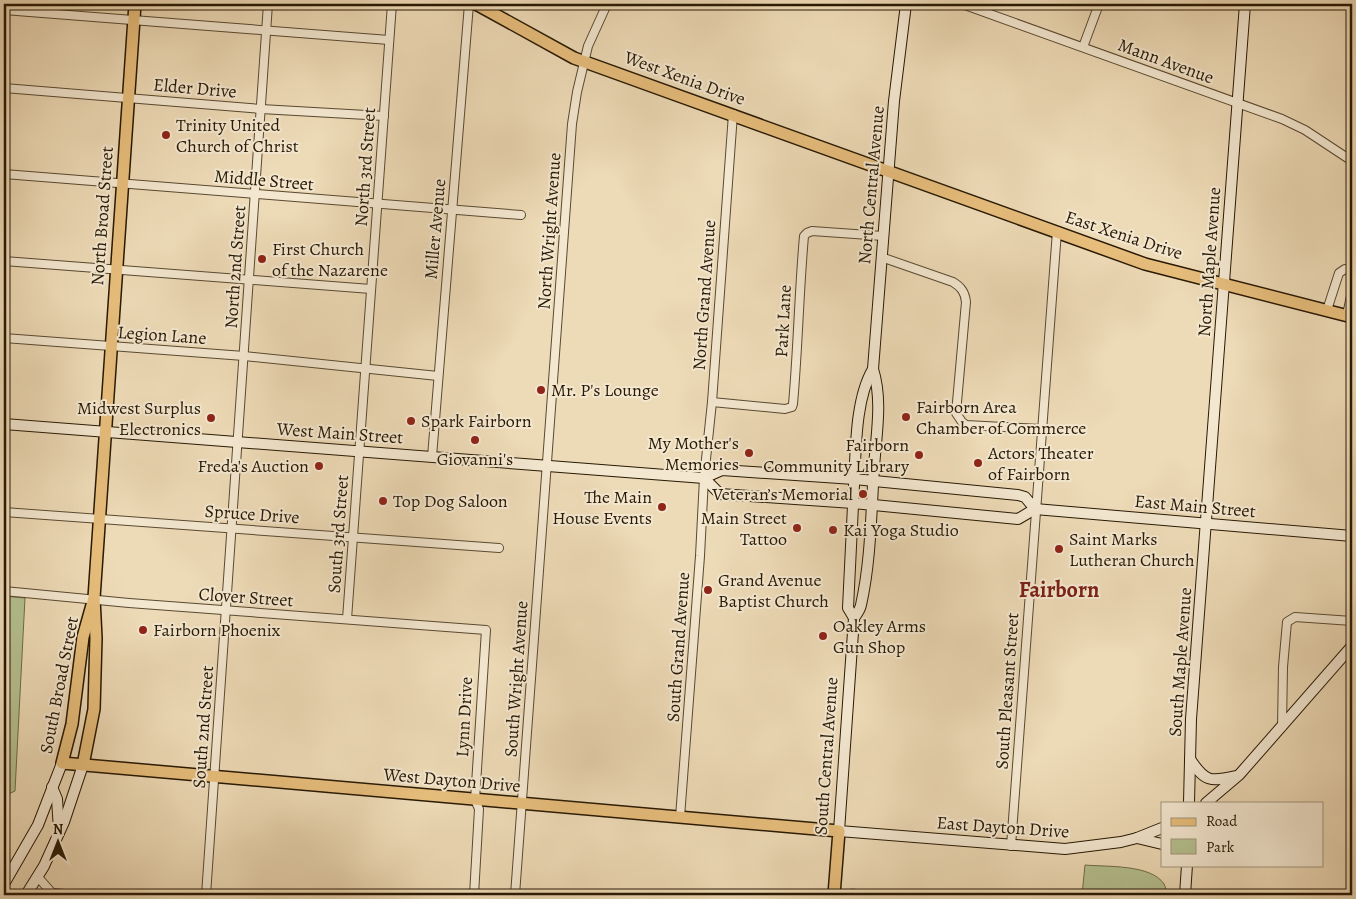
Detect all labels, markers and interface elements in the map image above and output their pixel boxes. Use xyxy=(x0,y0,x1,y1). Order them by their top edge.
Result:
street label: Mann Avenue xyxy=(1115,33,1217,89)
street label: West Xenia Drive xyxy=(620,45,749,111)
street label: Elder Drive xyxy=(152,72,238,104)
street label: North Central Avenue xyxy=(852,105,890,265)
street label: North 3rd Street xyxy=(349,107,381,227)
place label: Trinity United Church of Christ xyxy=(176,113,299,158)
marker: Trinity United Church of Christ xyxy=(160,129,172,141)
street label: North Broad Street xyxy=(85,145,119,287)
street label: North Wright Avenue xyxy=(532,152,566,310)
street label: Middle Street xyxy=(213,164,315,196)
street label: Miller Avenue xyxy=(419,178,451,280)
street label: North Maple Avenue xyxy=(1192,186,1226,338)
street label: North 2nd Street xyxy=(219,205,251,329)
street label: East Xenia Drive xyxy=(1062,205,1186,265)
street label: North Grand Avenue xyxy=(687,219,721,371)
place label: First Church of the Nazarene xyxy=(272,237,388,282)
marker: First Church of the Nazarene xyxy=(256,253,268,265)
street label: Park Lane xyxy=(769,284,797,358)
street label: Legion Lane xyxy=(117,320,207,350)
place label: Mr. P's Lounge xyxy=(551,378,659,402)
marker: Mr. P's Lounge xyxy=(535,384,547,396)
place label: Fairborn Area Chamber of Commerce xyxy=(916,395,1086,440)
place label: Midwest Surplus Electronics xyxy=(77,396,201,441)
place label: Spark Fairborn xyxy=(421,409,532,433)
marker: Fairborn Area Chamber of Commerce xyxy=(900,411,912,423)
marker: Midwest Surplus Electronics xyxy=(205,412,217,424)
marker: Spark Fairborn xyxy=(405,415,417,427)
street label: West Main Street xyxy=(275,417,404,449)
place label: My Mother's Memories xyxy=(648,431,739,476)
place label: Fairborn Community Library xyxy=(763,433,910,478)
marker: Giovanni's xyxy=(469,434,481,446)
place label: Actors Theater of Fairborn xyxy=(987,441,1094,486)
place label: Giovanni's xyxy=(437,447,513,471)
marker: My Mother's Memories xyxy=(743,447,755,459)
marker: Fairborn Community Library xyxy=(913,449,925,461)
place label: Freda's Auction xyxy=(197,454,309,478)
marker: Actors Theater of Fairborn xyxy=(972,457,984,469)
marker: Freda's Auction xyxy=(313,460,325,472)
street label: South 3rd Street xyxy=(322,474,354,594)
place label: Veteran’s Memorial xyxy=(711,482,854,506)
place label: The Main House Events xyxy=(552,485,652,530)
marker: Veteran’s Memorial xyxy=(857,488,869,500)
place label: Top Dog Saloon xyxy=(393,489,508,513)
street label: East Main Street xyxy=(1133,489,1257,523)
marker: Top Dog Saloon xyxy=(377,495,389,507)
street label: Spruce Drive xyxy=(204,499,300,529)
marker: The Main House Events xyxy=(656,501,668,513)
place label: Main Street Tattoo xyxy=(701,506,787,551)
place label: Kai Yoga Studio xyxy=(843,518,959,542)
marker: Main Street Tattoo xyxy=(791,522,803,534)
marker: Kai Yoga Studio xyxy=(827,524,839,536)
place label: Saint Marks Lutheran Church xyxy=(1069,527,1195,572)
marker: Saint Marks Lutheran Church xyxy=(1053,543,1065,555)
place label: Grand Avenue Baptist Church xyxy=(718,568,829,613)
street label: South Grand Avenue xyxy=(661,571,695,723)
district label: Fairborn xyxy=(1019,575,1099,605)
street label: Clover Street xyxy=(198,582,294,612)
marker: Grand Avenue Baptist Church xyxy=(702,584,714,596)
street label: South Maple Avenue xyxy=(1163,587,1197,737)
street label: South Wright Avenue xyxy=(499,600,533,758)
street label: South Pleasant Street xyxy=(990,612,1024,770)
street label: South Broad Street xyxy=(34,614,84,756)
place label: Oakley Arms Gun Shop xyxy=(833,614,926,659)
place label: Fairborn Phoenix xyxy=(153,618,281,642)
marker: Fairborn Phoenix xyxy=(137,624,149,636)
marker: Oakley Arms Gun Shop xyxy=(817,630,829,642)
street label: South 2nd Street xyxy=(187,665,219,789)
street label: Lynn Drive xyxy=(450,676,478,758)
street label: South Central Avenue xyxy=(809,676,843,836)
street label: West Dayton Drive xyxy=(381,762,522,798)
legend xyxy=(1161,802,1324,866)
street label: East Dayton Drive xyxy=(936,810,1070,844)
text: Road xyxy=(1206,811,1238,831)
north arrow xyxy=(32,816,82,866)
text: N xyxy=(53,820,63,839)
text: Park xyxy=(1206,837,1235,857)

